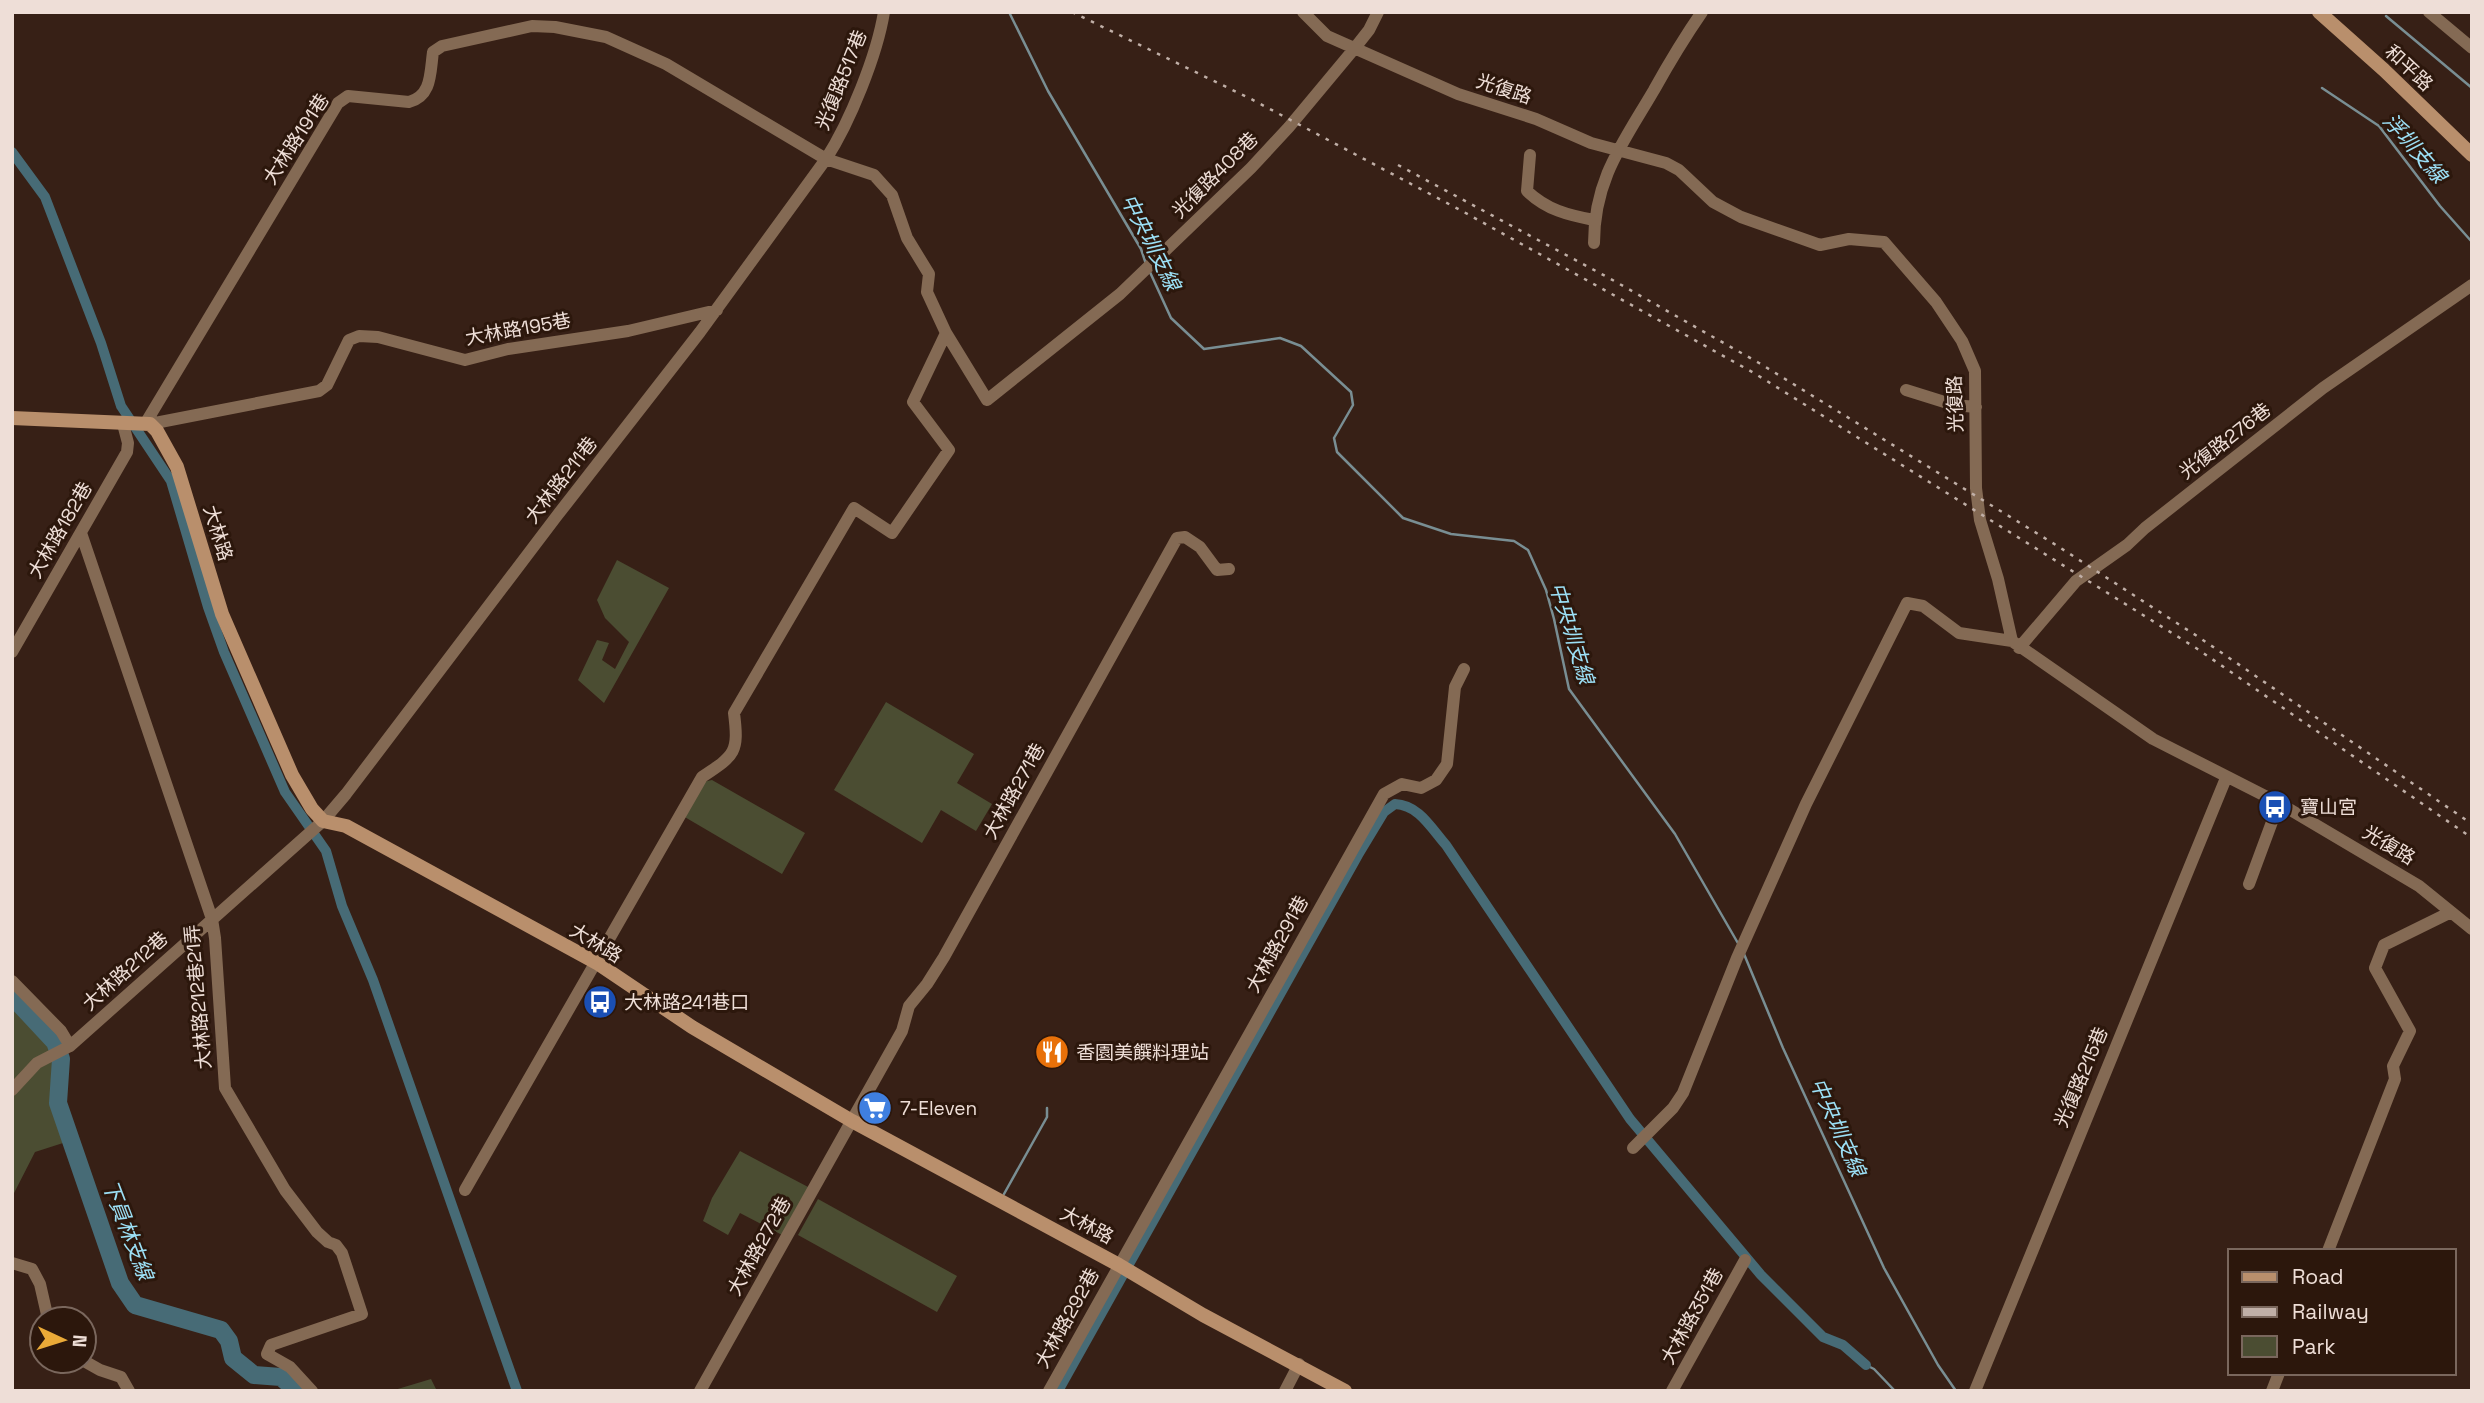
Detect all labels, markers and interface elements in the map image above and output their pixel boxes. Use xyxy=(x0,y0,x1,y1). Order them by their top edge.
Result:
street label: 光復路517巷 xyxy=(810,26,872,134)
street label: 和平路 xyxy=(2380,39,2438,97)
street label: 光復路 xyxy=(1473,68,1535,110)
street label: 大林路191巷 xyxy=(257,89,335,189)
water label: 浮圳支線 xyxy=(2377,107,2454,190)
street label: 光復路408巷 xyxy=(1167,127,1263,223)
water label: 中央圳支線 xyxy=(1115,189,1188,297)
street label: 大林路195巷 xyxy=(463,307,573,351)
street label: 光復路 xyxy=(1942,375,1968,433)
street label: 光復路276巷 xyxy=(2174,397,2276,485)
street label: 大林路211巷 xyxy=(519,432,603,528)
street label: 大林路182巷 xyxy=(22,477,98,583)
street label: 大林路 xyxy=(198,502,238,564)
water label: 中央圳支線 xyxy=(1544,579,1601,689)
street label: 大林路271巷 xyxy=(977,739,1051,843)
bus stop icon: 寶山宮 xyxy=(2256,788,2294,826)
place label: 寶山宮 xyxy=(2300,795,2357,820)
street label: 光復路 xyxy=(2358,820,2420,870)
street label: 大林路291巷 xyxy=(1240,891,1314,997)
street label: 大林路 xyxy=(565,918,627,968)
street label: 大林路212巷21弄 xyxy=(179,924,217,1070)
street label: 大林路212巷 xyxy=(77,926,173,1016)
bus stop icon: 大林路241巷口 xyxy=(581,983,619,1021)
place label: 大林路241巷口 xyxy=(624,990,749,1015)
street label: 光復路215巷 xyxy=(2049,1023,2113,1131)
restaurant icon: 香園美饌料理站 xyxy=(1033,1033,1071,1071)
place label: 香園美饌料理站 xyxy=(1076,1040,1209,1065)
water label: 中央圳支線 xyxy=(1804,1074,1872,1182)
supermarket icon: 7-Eleven xyxy=(856,1089,894,1127)
place label: 7-Eleven xyxy=(900,1096,977,1121)
water label: 下員林支線 xyxy=(97,1176,160,1286)
street label: 大林路272巷 xyxy=(722,1192,796,1300)
street label: 大林路 xyxy=(1056,1201,1118,1249)
legend xyxy=(2228,1249,2456,1375)
street label: 大林路351巷 xyxy=(1655,1263,1729,1369)
text: Road xyxy=(2292,1263,2344,1290)
street label: 大林路292巷 xyxy=(1029,1264,1105,1372)
text: Railway xyxy=(2292,1298,2369,1325)
north arrow xyxy=(28,1305,98,1375)
text: Park xyxy=(2292,1333,2336,1360)
text: N xyxy=(67,1334,92,1348)

